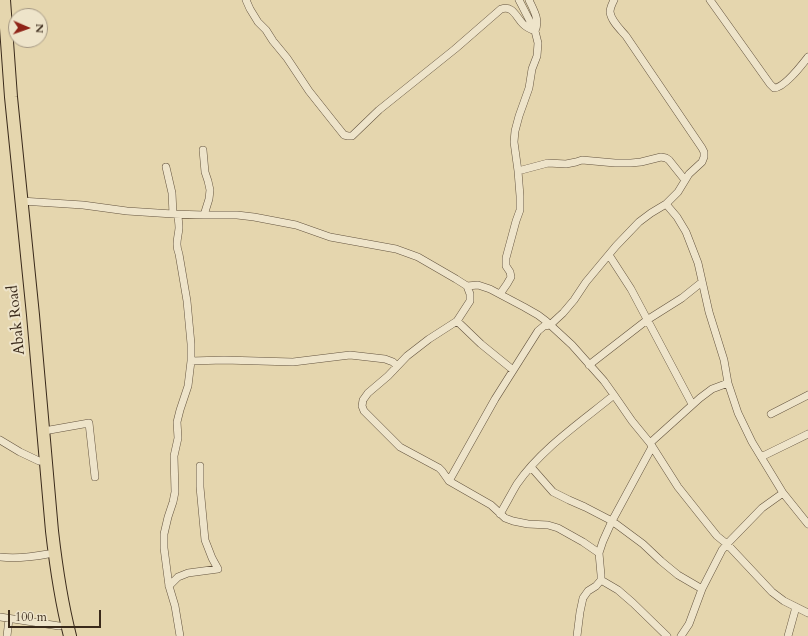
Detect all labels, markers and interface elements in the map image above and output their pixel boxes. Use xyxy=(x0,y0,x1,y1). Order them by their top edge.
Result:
north arrow xyxy=(8,8,48,48)
text: N xyxy=(32,23,47,33)
street label: Abak Road xyxy=(4,284,30,356)
scale bar xyxy=(10,602,103,628)
text: 100 m xyxy=(15,609,47,625)

